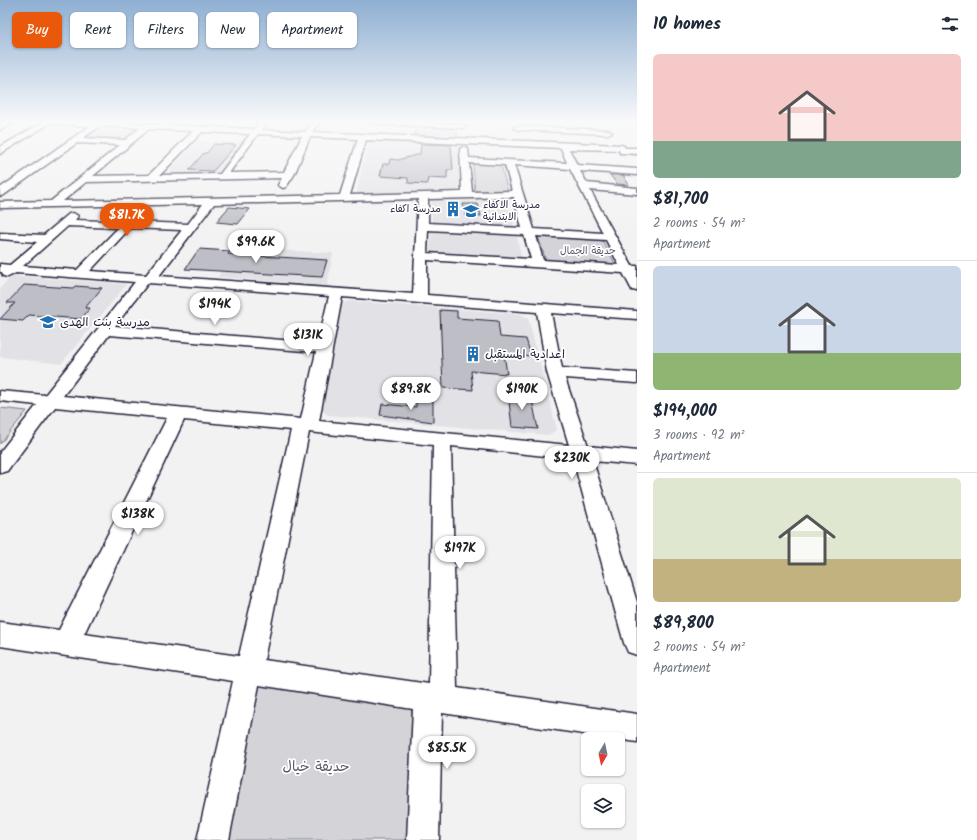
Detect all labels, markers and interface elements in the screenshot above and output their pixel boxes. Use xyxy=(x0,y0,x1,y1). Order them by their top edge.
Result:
text: 10 homes xyxy=(653,11,721,38)
chip: Buy xyxy=(12,12,62,48)
chip: Rent xyxy=(70,12,126,48)
chip: Filters xyxy=(134,12,198,48)
chip: New xyxy=(206,12,259,48)
chip: Apartment xyxy=(267,12,357,48)
icon: filters xyxy=(939,13,961,35)
icon: home xyxy=(771,80,843,152)
text: $81,700 xyxy=(653,186,708,213)
place label: مدرسة الاكفاء الابتدائية xyxy=(483,197,540,225)
building icon: مدرسة اكفاء xyxy=(444,200,462,218)
place label: مدرسة اكفاء xyxy=(390,201,441,217)
school or university icon: مدرسة الاكفاء الابتدائية xyxy=(462,202,480,220)
pin: $81.7K xyxy=(94,203,160,237)
text: $81.7K xyxy=(109,205,145,226)
text: 2 rooms · 54 m² xyxy=(653,213,745,234)
pin: $99.6K xyxy=(223,230,289,264)
text: $99.6K xyxy=(237,232,275,253)
text: Apartment xyxy=(653,234,711,255)
park label: حديقة الجمال xyxy=(560,243,616,259)
pin: $194K xyxy=(187,292,243,326)
icon: home xyxy=(771,292,843,364)
text: $194K xyxy=(198,294,232,315)
school or university icon: مدرسة بنت الهدی xyxy=(39,313,57,331)
place label: مدرسة بنت الهدی xyxy=(60,313,150,332)
pin: $131K xyxy=(280,323,336,357)
text: $131K xyxy=(293,325,323,346)
building icon: اعدادية المستقبل xyxy=(464,345,482,363)
place label: اعدادية المستقبل xyxy=(485,345,565,364)
pin: $89.8K xyxy=(378,377,444,411)
pin: $190K xyxy=(494,377,550,411)
text: $89.8K xyxy=(391,379,431,400)
text: $190K xyxy=(506,379,538,400)
text: $194,000 xyxy=(653,398,717,425)
text: 3 rooms · 92 m² xyxy=(653,425,745,446)
pin: $230K xyxy=(544,446,600,480)
text: Apartment xyxy=(653,446,711,467)
text: $230K xyxy=(554,448,590,469)
pin: $138K xyxy=(110,502,166,536)
text: $138K xyxy=(121,504,155,525)
icon: home xyxy=(771,504,843,576)
pin: $197K xyxy=(432,536,488,570)
text: $197K xyxy=(444,538,476,559)
text: $89,800 xyxy=(653,610,714,637)
text: 2 rooms · 54 m² xyxy=(653,637,745,658)
text: Apartment xyxy=(653,658,711,679)
north arrow xyxy=(581,732,625,776)
map controls xyxy=(581,732,625,828)
pin: $85.5K xyxy=(414,736,480,770)
text: $85.5K xyxy=(427,738,467,759)
park label: حديقة خيال xyxy=(283,756,349,778)
button: layers xyxy=(581,784,625,828)

